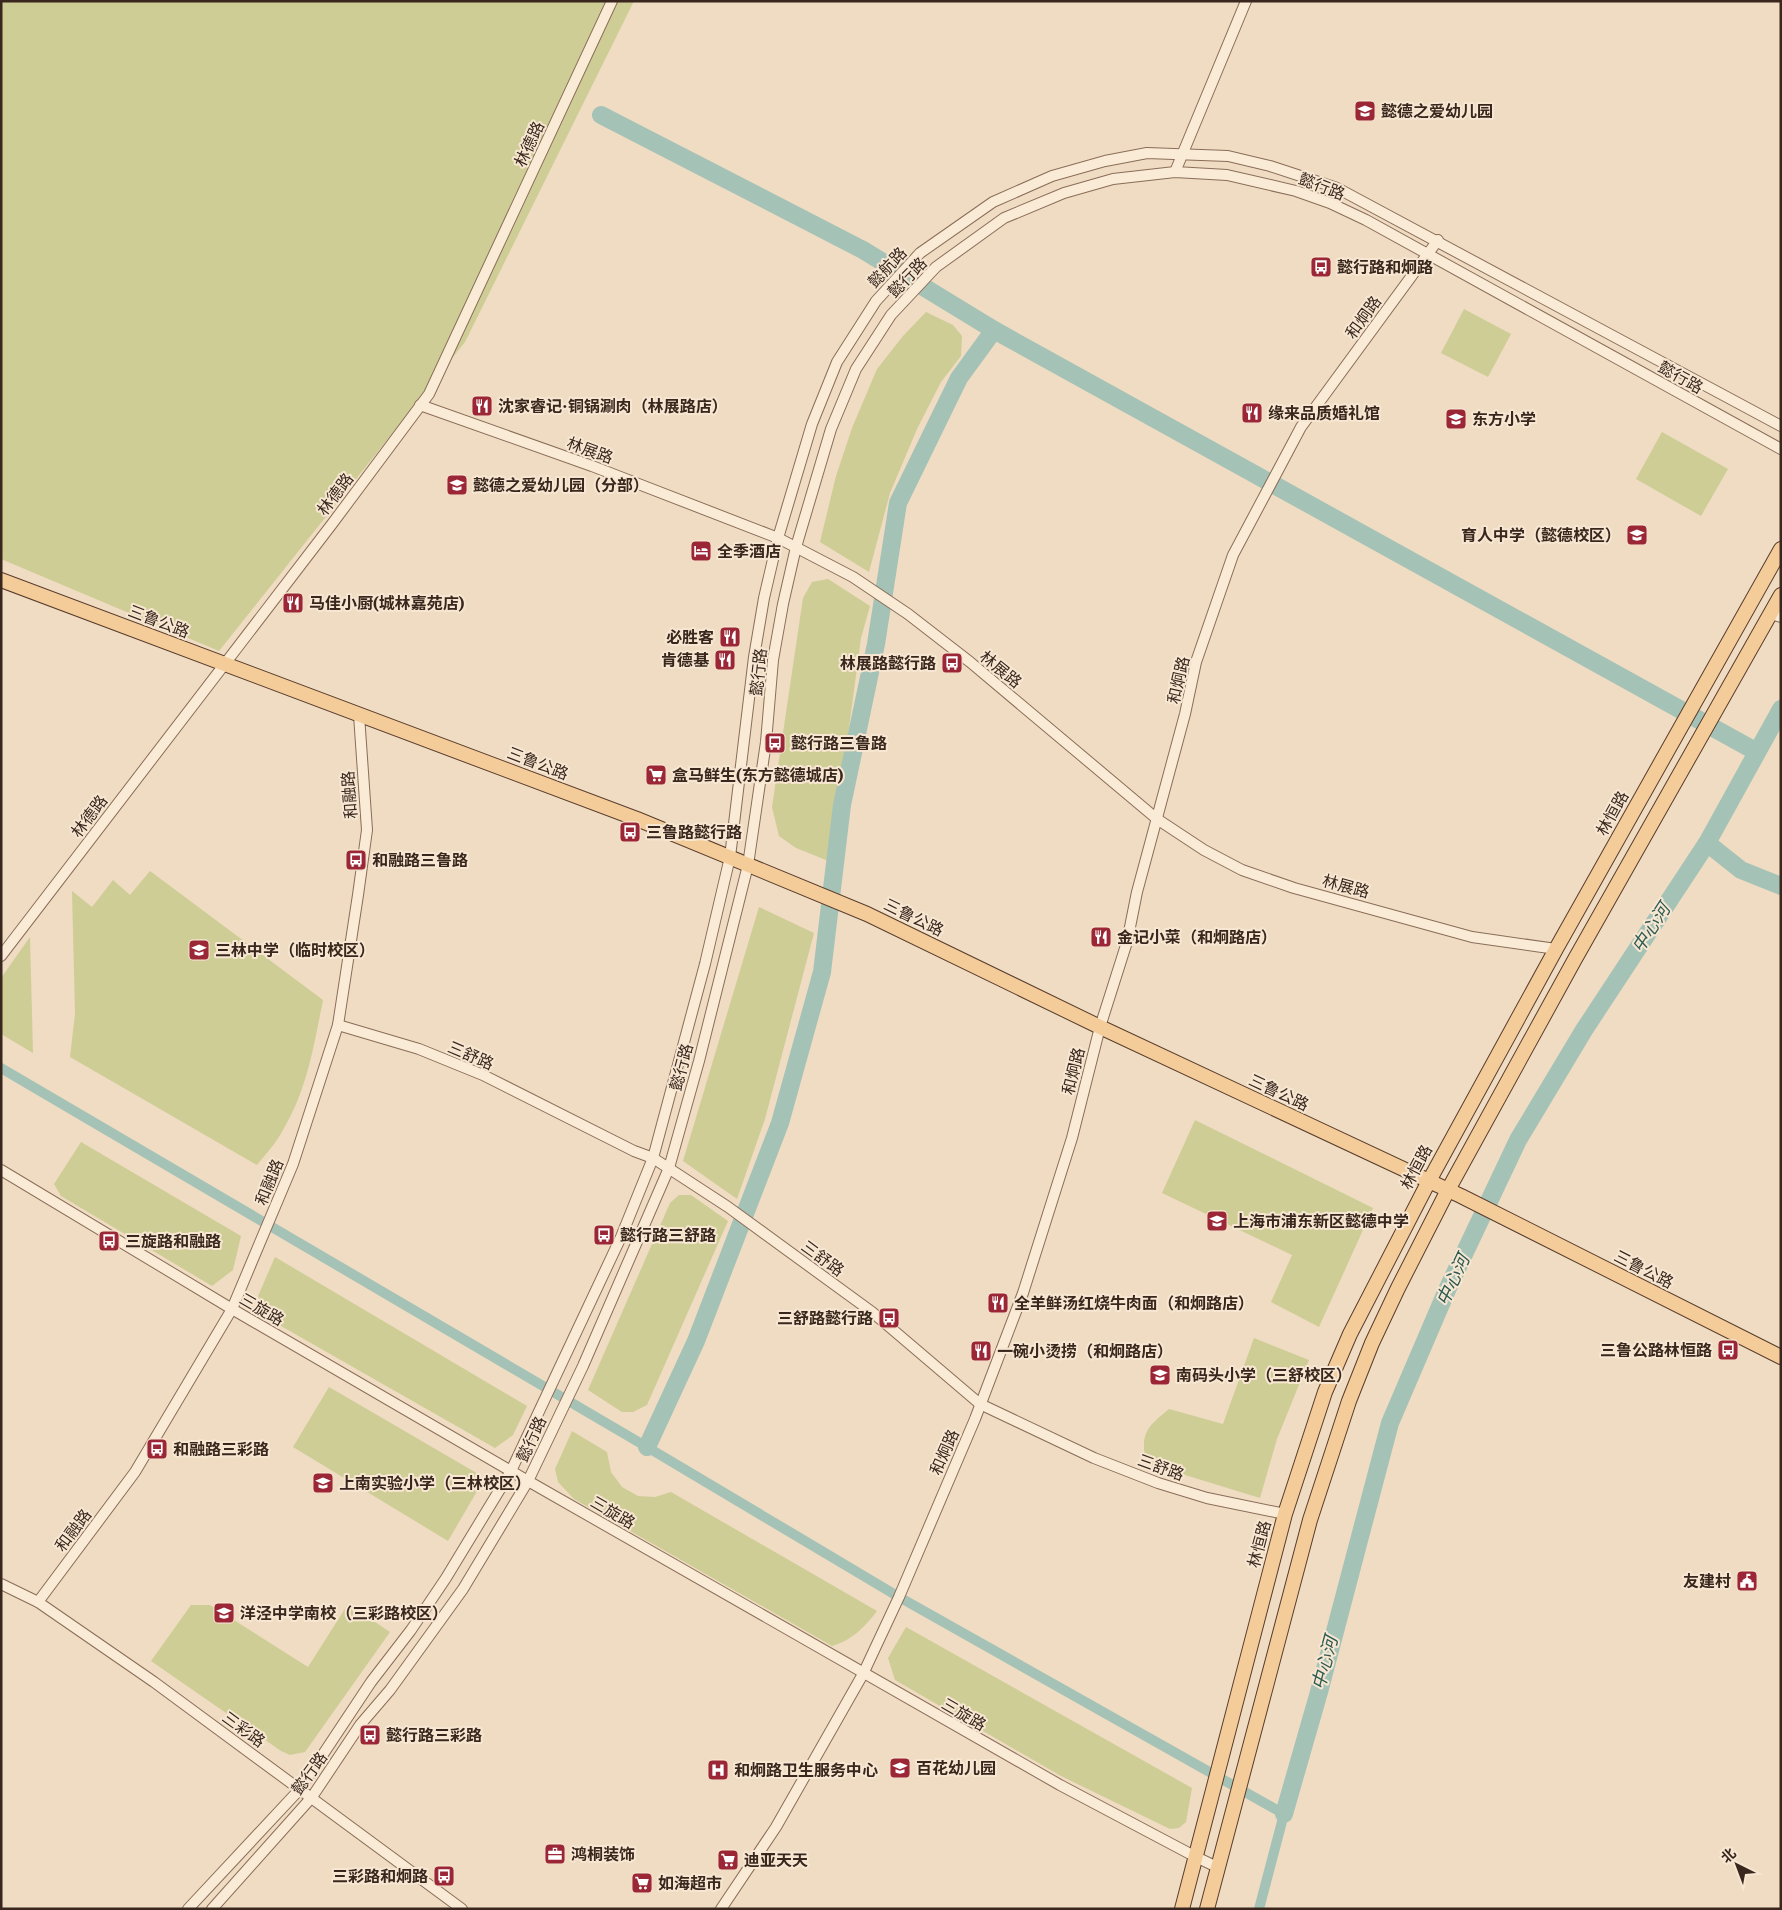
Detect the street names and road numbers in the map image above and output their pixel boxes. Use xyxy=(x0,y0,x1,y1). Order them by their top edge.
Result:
street label: 林德路 xyxy=(510,118,548,170)
street label: 懿行路 xyxy=(1296,168,1348,204)
street label: 懿航路 xyxy=(863,243,911,291)
street label: 懿行路 xyxy=(883,253,931,301)
street label: 和炯路 xyxy=(1341,292,1385,342)
street label: 懿行路 xyxy=(1655,357,1707,397)
street label: 林展路 xyxy=(564,432,616,468)
street label: 林德路 xyxy=(313,469,357,519)
street label: 三鲁公路 xyxy=(126,600,192,642)
street label: 林展路 xyxy=(976,646,1026,692)
street label: 懿行路 xyxy=(746,647,770,697)
street label: 和炯路 xyxy=(1163,654,1193,706)
street label: 三鲁公路 xyxy=(505,742,571,784)
street label: 和融路 xyxy=(337,770,361,820)
street label: 林恒路 xyxy=(1592,787,1632,839)
street label: 林德路 xyxy=(67,791,111,841)
street label: 林展路 xyxy=(1320,870,1372,902)
street label: 三鲁公路 xyxy=(881,894,947,940)
street label: 三舒路 xyxy=(445,1036,497,1074)
street label: 懿行路 xyxy=(665,1041,697,1093)
street label: 和炯路 xyxy=(1057,1045,1089,1097)
street label: 三鲁公路 xyxy=(1246,1069,1312,1115)
street label: 林恒路 xyxy=(1396,1141,1436,1193)
street label: 和融路 xyxy=(251,1156,287,1208)
street label: 三舒路 xyxy=(798,1236,848,1280)
street label: 三鲁公路 xyxy=(1611,1246,1677,1292)
street label: 三旋路 xyxy=(236,1288,288,1330)
street label: 懿行路 xyxy=(512,1413,550,1465)
street label: 和炯路 xyxy=(925,1426,963,1478)
street label: 三舒路 xyxy=(1135,1449,1187,1485)
street label: 三旋路 xyxy=(587,1491,639,1533)
street label: 和融路 xyxy=(51,1505,95,1555)
street label: 林恒路 xyxy=(1243,1518,1275,1570)
street label: 三旋路 xyxy=(938,1693,990,1735)
street label: 三彩路 xyxy=(219,1707,269,1751)
street label: 懿行路 xyxy=(287,1748,331,1798)

